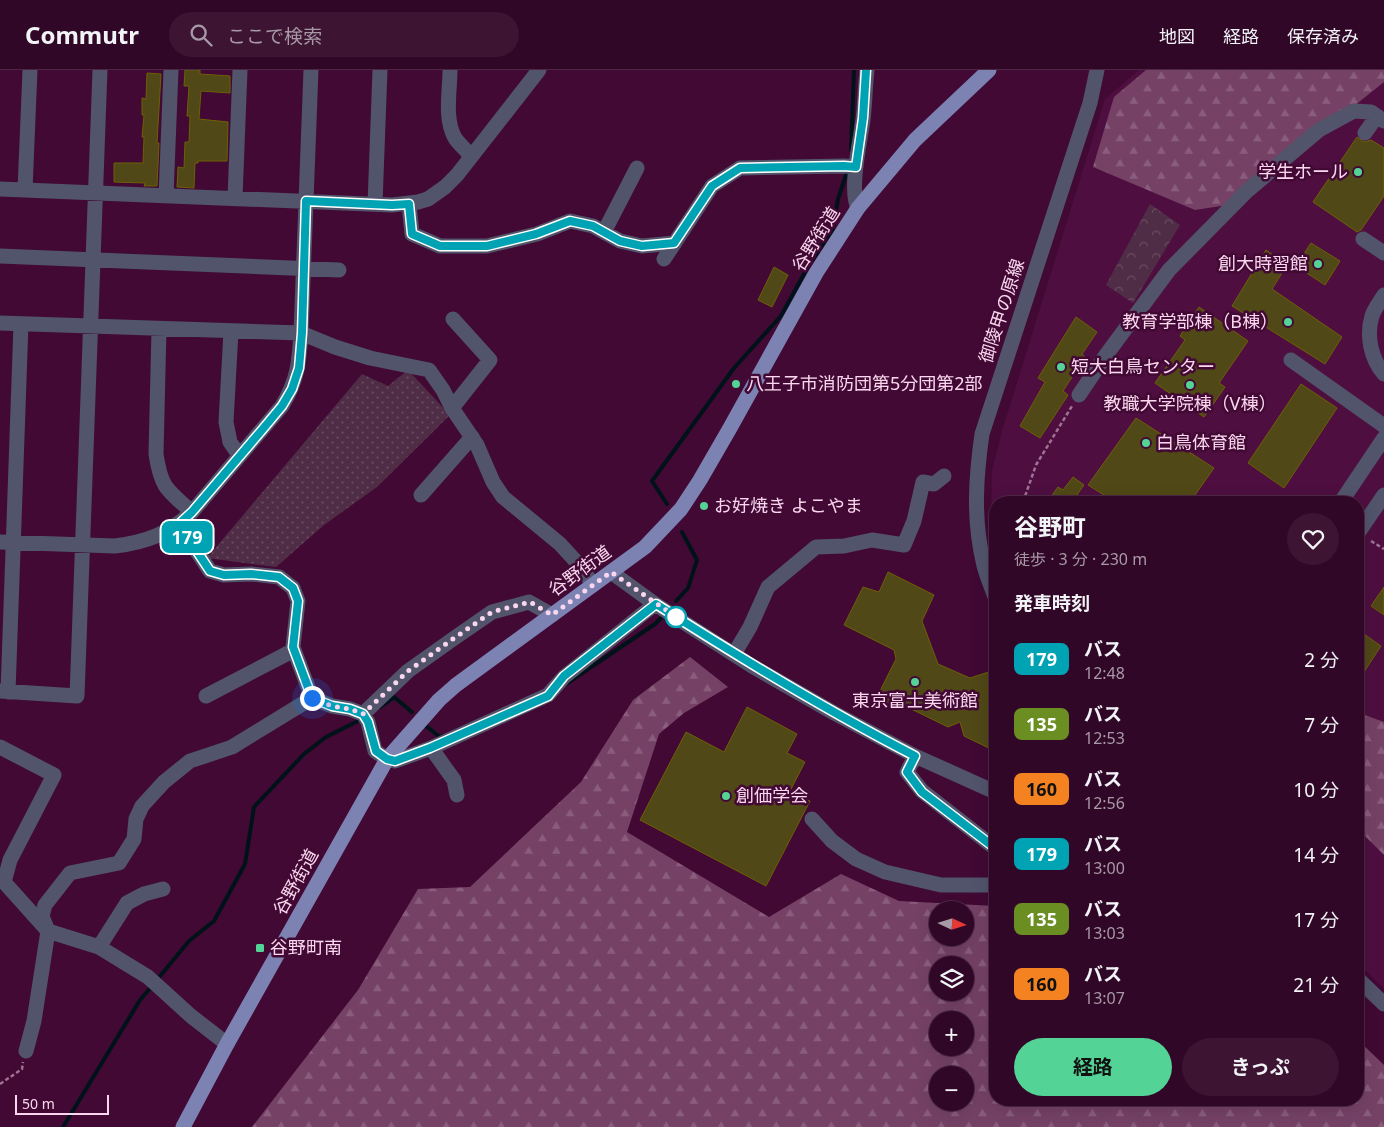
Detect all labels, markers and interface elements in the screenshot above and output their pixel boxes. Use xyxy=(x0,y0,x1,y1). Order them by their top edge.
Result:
search box xyxy=(169,12,519,57)
text: Commutr xyxy=(25,18,139,51)
icon: search xyxy=(187,21,215,49)
text: ここで検索 xyxy=(227,23,322,49)
text: 地図 xyxy=(1159,24,1195,48)
text: 経路 xyxy=(1223,24,1259,48)
text: 保存済み xyxy=(1287,24,1359,48)
place label: 学生ホール xyxy=(1258,159,1348,183)
marker: 学生ホール xyxy=(1352,166,1364,178)
street label: 谷野街道 xyxy=(786,202,844,275)
place label: 創大時習館 xyxy=(1218,251,1308,275)
street label: 御陵甲の原線 xyxy=(973,256,1029,366)
marker: 創大時習館 xyxy=(1312,258,1324,270)
place label: 教育学部棟（B棟） xyxy=(1122,309,1278,333)
marker: 教育学部棟（B棟） xyxy=(1282,316,1294,328)
place label: 短大白鳥センター xyxy=(1071,354,1215,378)
marker: 短大白鳥センター xyxy=(1055,361,1067,373)
place label: 八王子市消防団第5分団第2部 xyxy=(746,371,983,395)
marker: 八王子市消防団第5分団第2部 xyxy=(730,378,742,390)
marker: 教職大学院棟（V棟） xyxy=(1184,379,1196,391)
place label: 教職大学院棟（V棟） xyxy=(1104,391,1276,415)
place label: 白鳥体育館 xyxy=(1156,430,1246,454)
marker: 白鳥体育館 xyxy=(1140,437,1152,449)
place label: お好焼き よこやま xyxy=(714,493,863,517)
marker: お好焼き よこやま xyxy=(698,500,710,512)
text: 谷野町 xyxy=(1014,510,1086,543)
button: heart xyxy=(1287,513,1339,565)
line badge: 179 xyxy=(158,521,216,553)
text: 179 xyxy=(172,525,202,549)
street label: 谷野街道 xyxy=(543,539,616,601)
text: 徒歩 · 3 分 · 230 m xyxy=(1014,548,1147,570)
text: 発車時刻 xyxy=(1014,590,1090,616)
unlabelled marker xyxy=(665,606,687,628)
text: バス xyxy=(1084,636,1122,662)
text: 179 xyxy=(1026,647,1057,671)
text: 2 分 xyxy=(1304,647,1339,673)
text: 12:48 xyxy=(1084,662,1125,684)
marker: 東京富士美術館 xyxy=(909,676,921,688)
your location xyxy=(300,686,325,711)
place label: 東京富士美術館 xyxy=(852,688,978,712)
text: バス xyxy=(1084,701,1122,727)
text: 135 xyxy=(1026,712,1057,736)
text: 7 分 xyxy=(1304,712,1339,738)
text: 12:53 xyxy=(1084,727,1125,749)
text: バス xyxy=(1084,766,1122,792)
text: 160 xyxy=(1026,777,1057,801)
text: 10 分 xyxy=(1293,777,1339,803)
place label: 創価学会 xyxy=(736,783,808,807)
marker: 創価学会 xyxy=(720,790,732,802)
text: 12:56 xyxy=(1084,792,1125,814)
text: バス xyxy=(1084,831,1122,857)
text: 179 xyxy=(1026,842,1057,866)
text: 14 分 xyxy=(1293,842,1339,868)
street label: 谷野街道 xyxy=(267,844,323,919)
text: 13:00 xyxy=(1084,857,1125,879)
text: バス xyxy=(1084,896,1122,922)
north arrow xyxy=(929,901,974,946)
map controls xyxy=(929,901,974,1111)
text: 135 xyxy=(1026,907,1057,931)
text: 17 分 xyxy=(1293,907,1339,933)
text: 13:03 xyxy=(1084,922,1125,944)
place label: 谷野町南 xyxy=(270,935,342,959)
marker: 谷野町南 xyxy=(254,942,266,954)
button: layers xyxy=(929,956,974,1001)
text: バス xyxy=(1084,961,1122,987)
text: 160 xyxy=(1026,972,1057,996)
text: 21 分 xyxy=(1293,972,1339,998)
text: 13:07 xyxy=(1084,987,1125,1009)
button: + xyxy=(929,1011,974,1056)
button: 経路 xyxy=(1014,1038,1172,1096)
button: きっぷ xyxy=(1182,1038,1339,1096)
button: − xyxy=(929,1066,974,1111)
scale bar xyxy=(15,1092,109,1115)
text: 50 m xyxy=(22,1094,55,1113)

